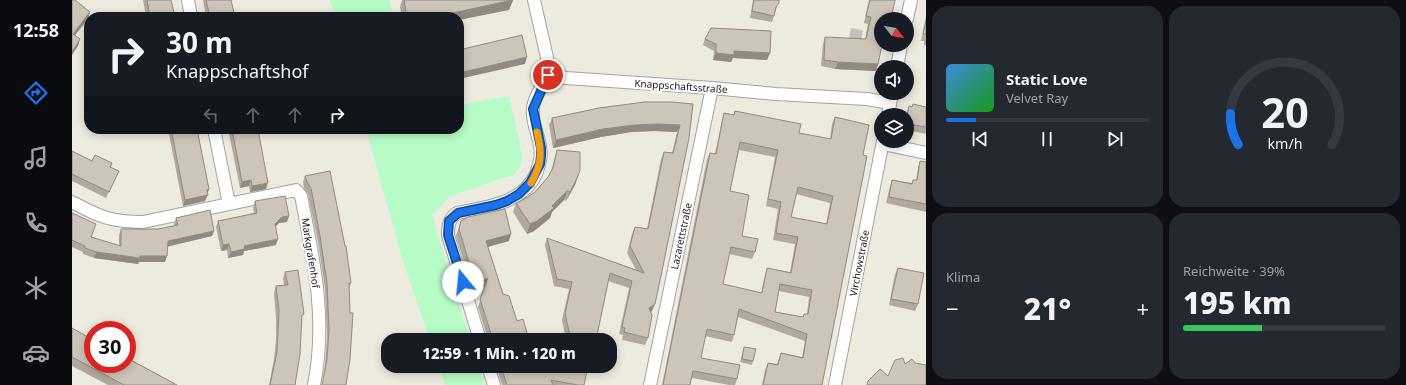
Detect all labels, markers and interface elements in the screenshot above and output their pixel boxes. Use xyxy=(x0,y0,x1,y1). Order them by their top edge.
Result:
north arrow xyxy=(874,12,914,52)
map controls xyxy=(874,12,914,148)
text: 12:58 xyxy=(13,18,59,42)
text: 30 m xyxy=(166,23,233,61)
icon: right xyxy=(100,28,152,80)
pin xyxy=(531,58,565,92)
text: Knappschaftshof xyxy=(166,59,309,83)
button: sound xyxy=(874,60,914,100)
icon: arrive xyxy=(537,64,559,86)
text: Static Love xyxy=(1006,69,1087,89)
street label: Knappschaftsstraße xyxy=(634,76,728,96)
icon: directions xyxy=(22,79,50,107)
text: 20 xyxy=(1261,83,1308,139)
text: Velvet Ray xyxy=(1006,89,1068,107)
icon: left xyxy=(200,104,222,126)
icon: ahead xyxy=(242,104,264,126)
icon: ahead xyxy=(284,104,306,126)
icon: right xyxy=(326,104,348,126)
button: layers xyxy=(874,108,914,148)
icon: previous xyxy=(969,128,991,150)
icon: pause xyxy=(1036,128,1058,150)
icon: next xyxy=(1104,128,1126,150)
text: km/h xyxy=(1267,133,1302,152)
icon: music xyxy=(22,144,50,172)
street label: Lazarettstraße xyxy=(667,201,695,271)
icon: phone xyxy=(22,209,50,237)
street label: Markgrafenhof xyxy=(299,217,324,290)
street label: Virchowstraße xyxy=(846,228,872,297)
position arrow xyxy=(442,261,484,303)
text: Reichweite · 39% xyxy=(1183,262,1285,280)
text: Klima xyxy=(946,268,980,286)
icon: climate xyxy=(22,274,50,302)
text: 195 km xyxy=(1183,282,1292,323)
text: 21° xyxy=(1024,288,1071,329)
text: − xyxy=(946,293,959,323)
text: + xyxy=(1136,293,1149,323)
speed limit sign: 30 xyxy=(84,321,136,373)
icon: car xyxy=(22,339,50,367)
text: 12:59 · 1 Min. · 120 m xyxy=(422,343,576,363)

